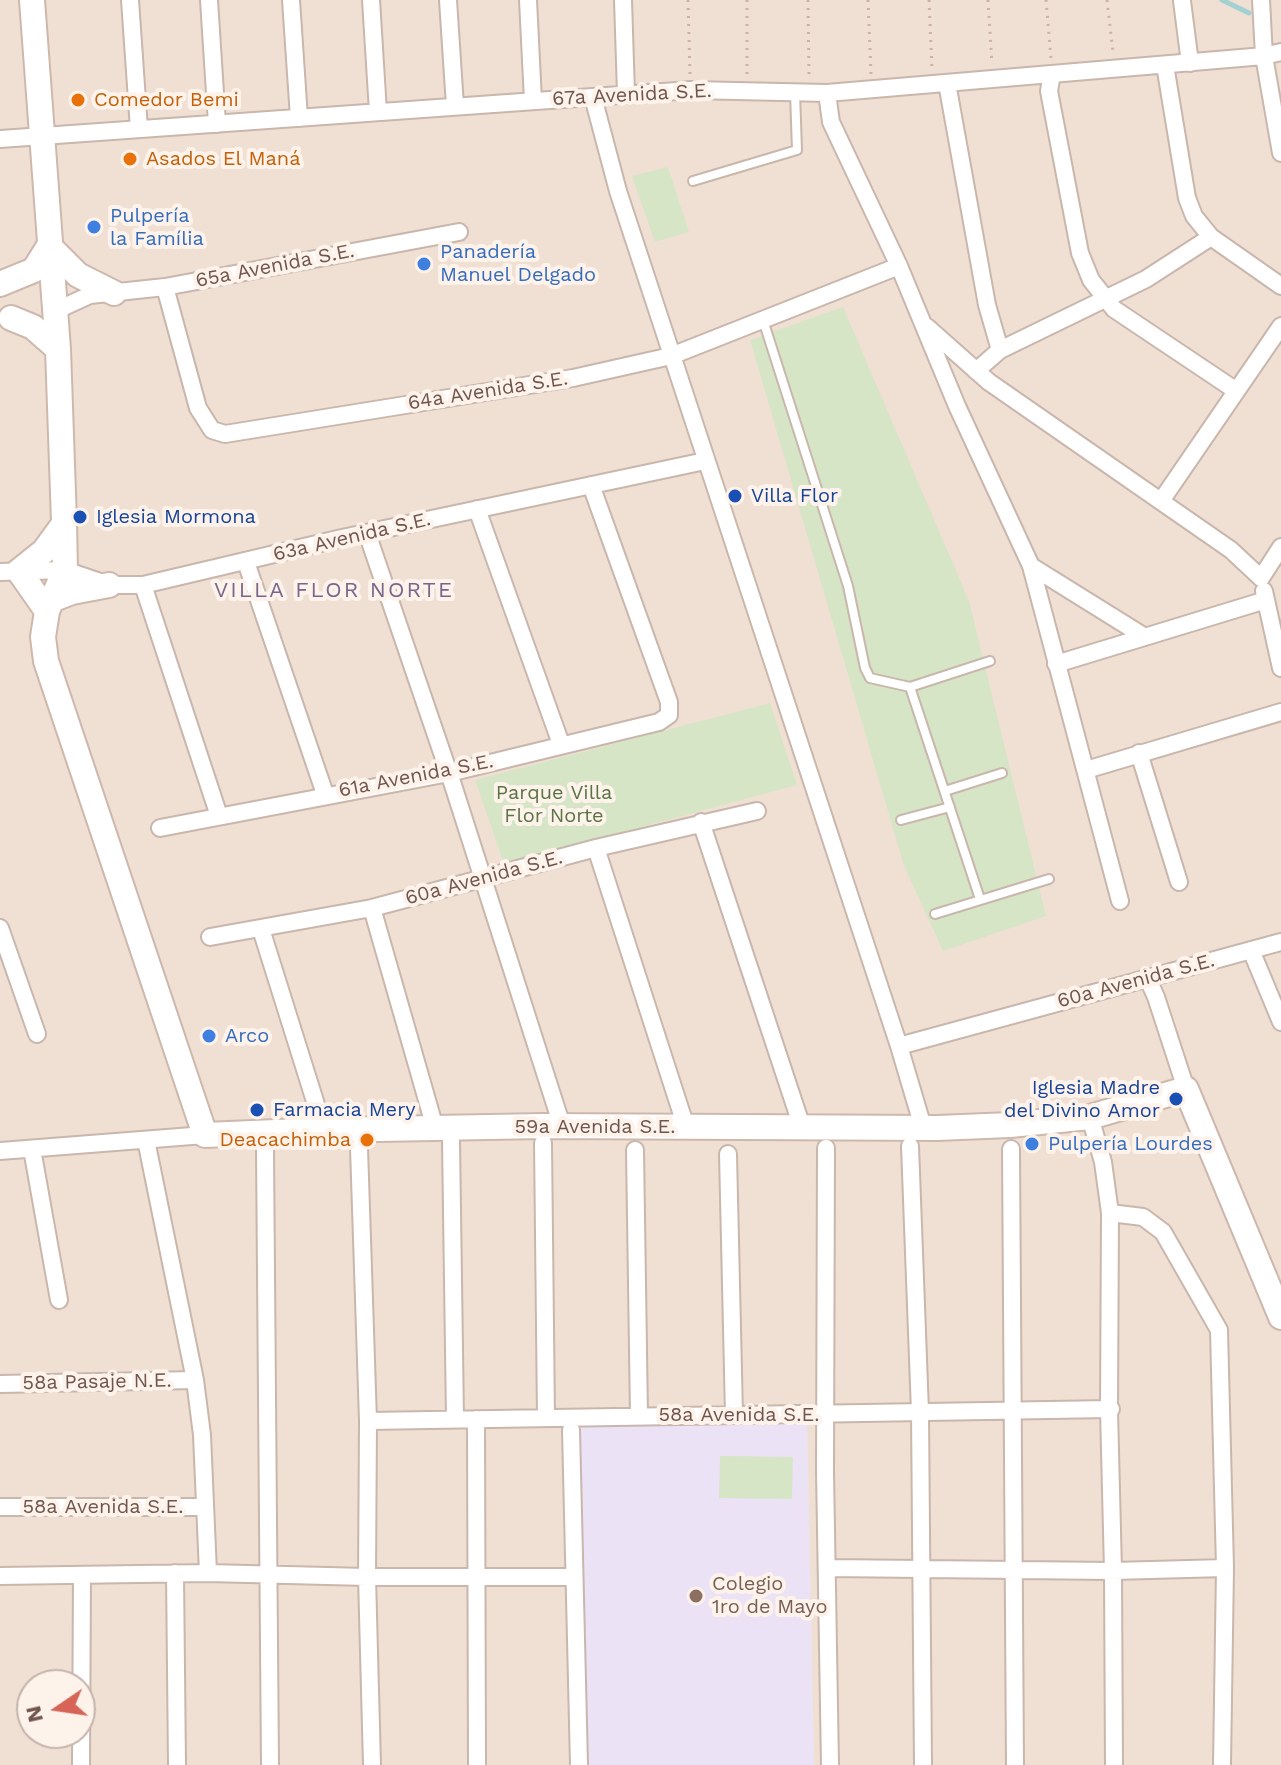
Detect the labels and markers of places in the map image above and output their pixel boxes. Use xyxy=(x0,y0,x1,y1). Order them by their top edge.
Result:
place label: Comedor Bemi xyxy=(94,88,239,112)
marker: Comedor Bemi xyxy=(69,91,87,109)
place label: Asados El Maná xyxy=(146,147,301,171)
marker: Asados El Maná xyxy=(121,150,139,168)
place label: Pulpería la Família xyxy=(110,204,204,251)
marker: Pulpería la Família xyxy=(85,218,103,236)
place label: Panadería Manuel Delgado xyxy=(440,240,596,287)
marker: Panadería Manuel Delgado xyxy=(415,255,433,273)
place label: Villa Flor xyxy=(751,484,838,508)
marker: Villa Flor xyxy=(726,487,744,505)
place label: Iglesia Mormona xyxy=(96,505,256,529)
marker: Iglesia Mormona xyxy=(71,508,89,526)
place label: Arco xyxy=(225,1024,269,1048)
marker: Arco xyxy=(200,1027,218,1045)
place label: Iglesia Madre del Divino Amor xyxy=(1004,1076,1160,1123)
marker: Iglesia Madre del Divino Amor xyxy=(1167,1090,1185,1108)
place label: Farmacia Mery xyxy=(273,1098,416,1122)
marker: Farmacia Mery xyxy=(248,1101,266,1119)
place label: Deacachimba xyxy=(219,1128,351,1152)
marker: Deacachimba xyxy=(358,1131,376,1149)
place label: Pulpería Lourdes xyxy=(1048,1132,1213,1156)
marker: Pulpería Lourdes xyxy=(1023,1135,1041,1153)
place label: Colegio 1ro de Mayo xyxy=(712,1572,827,1619)
marker: Colegio 1ro de Mayo xyxy=(687,1587,705,1605)

